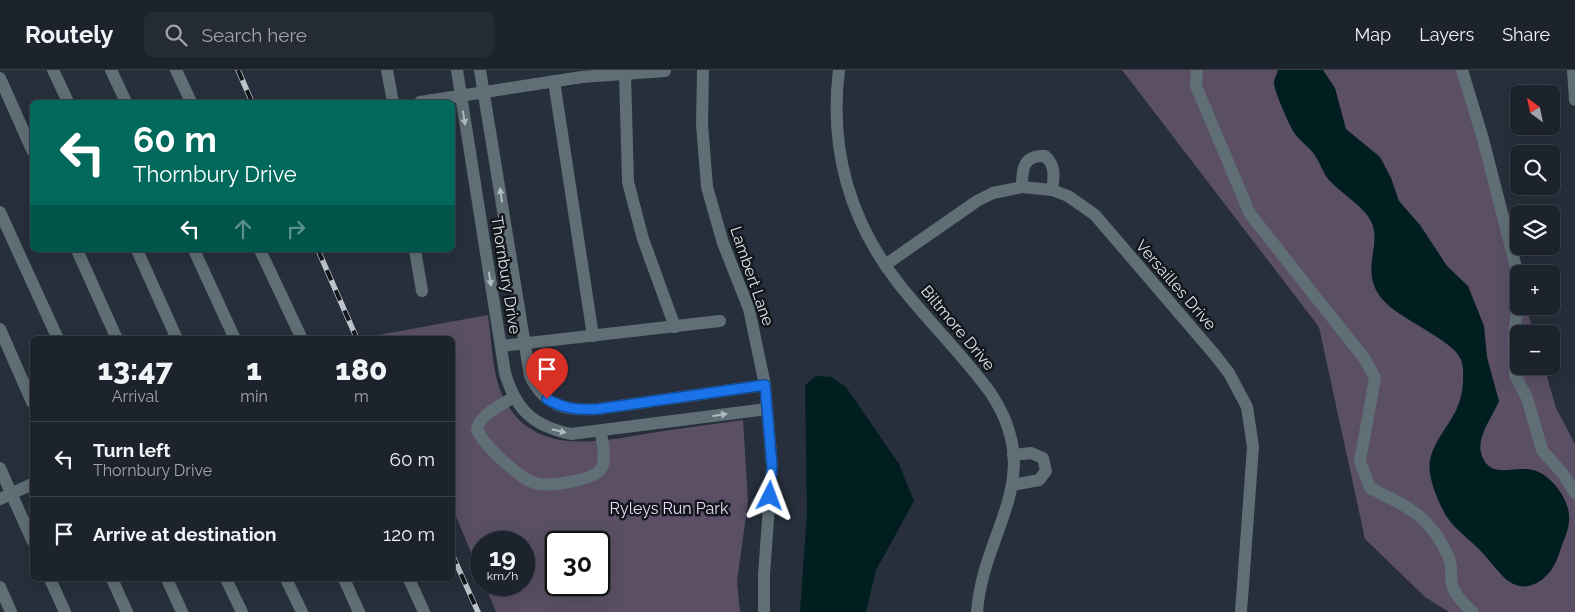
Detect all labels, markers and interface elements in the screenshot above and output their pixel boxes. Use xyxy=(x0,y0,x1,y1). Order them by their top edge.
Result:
search box xyxy=(144,12,494,57)
text: Routely xyxy=(25,20,114,49)
icon: search xyxy=(162,21,190,49)
text: Search here xyxy=(202,24,307,46)
text: Map xyxy=(1355,24,1391,45)
text: Layers xyxy=(1419,24,1474,45)
text: Share xyxy=(1502,24,1550,45)
north arrow xyxy=(1510,85,1560,135)
map controls xyxy=(1510,85,1560,375)
one-way arrow xyxy=(461,110,469,126)
text: 60 m xyxy=(133,119,217,160)
icon: left xyxy=(50,120,115,185)
button: search xyxy=(1510,145,1560,195)
text: Thornbury Drive xyxy=(133,161,297,187)
one-way arrow xyxy=(497,187,505,203)
button: layers xyxy=(1510,205,1560,255)
icon: left xyxy=(176,215,204,243)
icon: ahead xyxy=(229,215,257,243)
icon: right xyxy=(282,215,310,243)
street label: Thornbury Drive xyxy=(487,215,525,335)
street label: Lambert Lane xyxy=(726,224,778,328)
street label: Versailles Drive xyxy=(1132,236,1220,334)
button: + xyxy=(1510,265,1560,315)
one-way arrow xyxy=(487,271,495,287)
street label: Biltmore Drive xyxy=(917,282,999,374)
button: − xyxy=(1510,325,1560,375)
pin xyxy=(526,348,568,399)
text: 13:47 xyxy=(97,352,173,387)
text: 1 xyxy=(246,352,262,387)
text: 180 xyxy=(335,352,388,387)
icon: arrive xyxy=(533,355,561,383)
text: Arrival xyxy=(112,387,159,406)
text: min xyxy=(240,387,268,406)
text: m xyxy=(354,387,369,406)
one-way arrow xyxy=(712,411,728,419)
one-way arrow xyxy=(552,428,567,436)
text: Turn left xyxy=(93,439,170,461)
icon: left xyxy=(50,445,78,473)
text: 60 m xyxy=(390,448,435,470)
text: Thornbury Drive xyxy=(93,461,212,480)
position arrow xyxy=(743,469,795,521)
park label: Ryleys Run Park xyxy=(610,499,729,518)
icon: arrive xyxy=(50,520,78,548)
text: Arrive at destination xyxy=(93,523,277,545)
text: 120 m xyxy=(383,523,435,545)
speed limit sign: 30 xyxy=(545,531,610,596)
text: 19 xyxy=(489,542,516,572)
text: km/h xyxy=(487,569,518,583)

